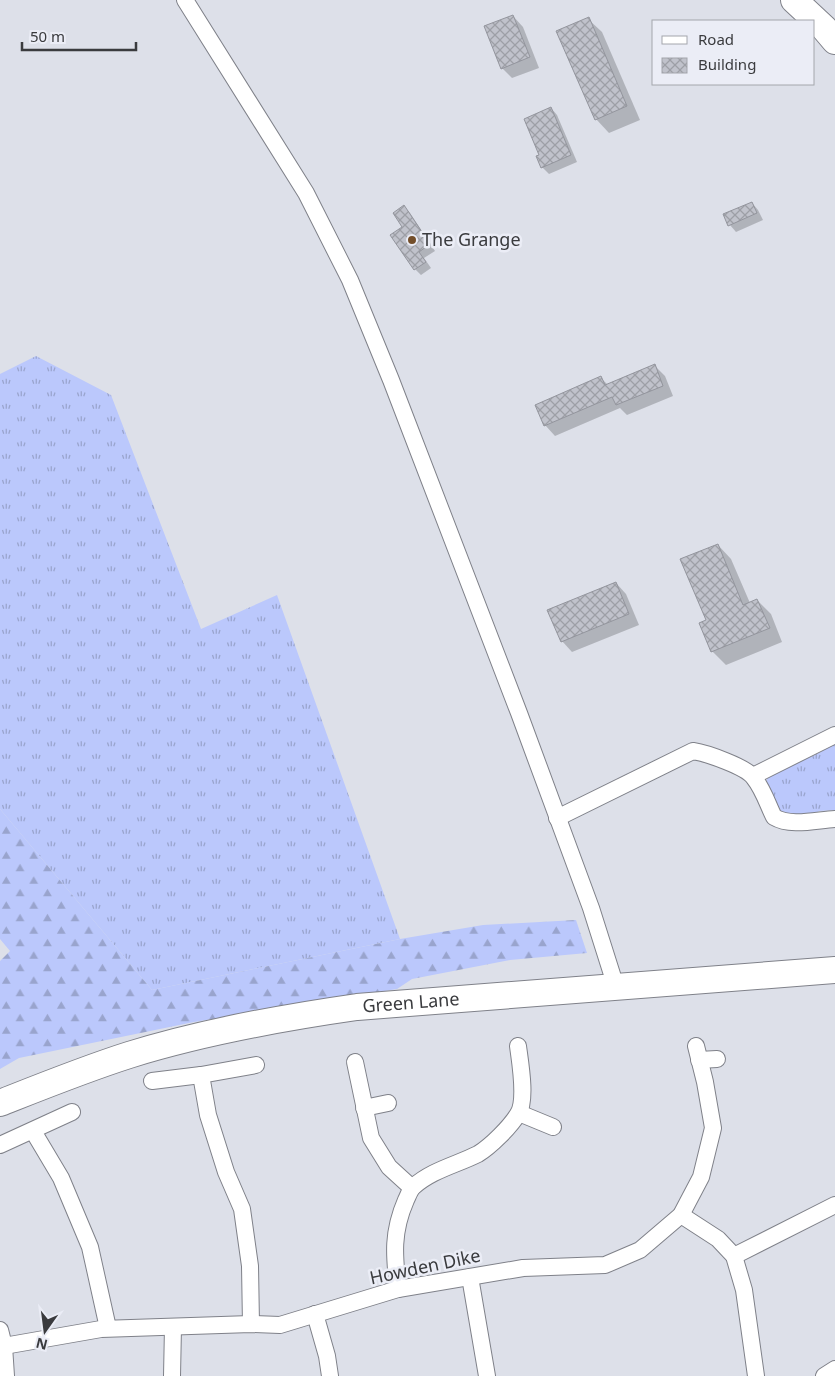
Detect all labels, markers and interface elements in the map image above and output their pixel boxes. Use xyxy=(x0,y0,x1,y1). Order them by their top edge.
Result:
scale bar xyxy=(22,20,136,52)
legend xyxy=(652,20,815,85)
text: 50 m xyxy=(30,26,65,46)
text: Road xyxy=(698,29,734,49)
text: Building xyxy=(698,54,756,74)
place label: The Grange xyxy=(422,227,521,251)
marker: The Grange xyxy=(406,234,418,246)
street label: Green Lane xyxy=(362,986,460,1018)
street label: Howden Dike xyxy=(367,1243,482,1289)
north arrow xyxy=(20,1306,70,1356)
text: N xyxy=(34,1334,50,1355)

